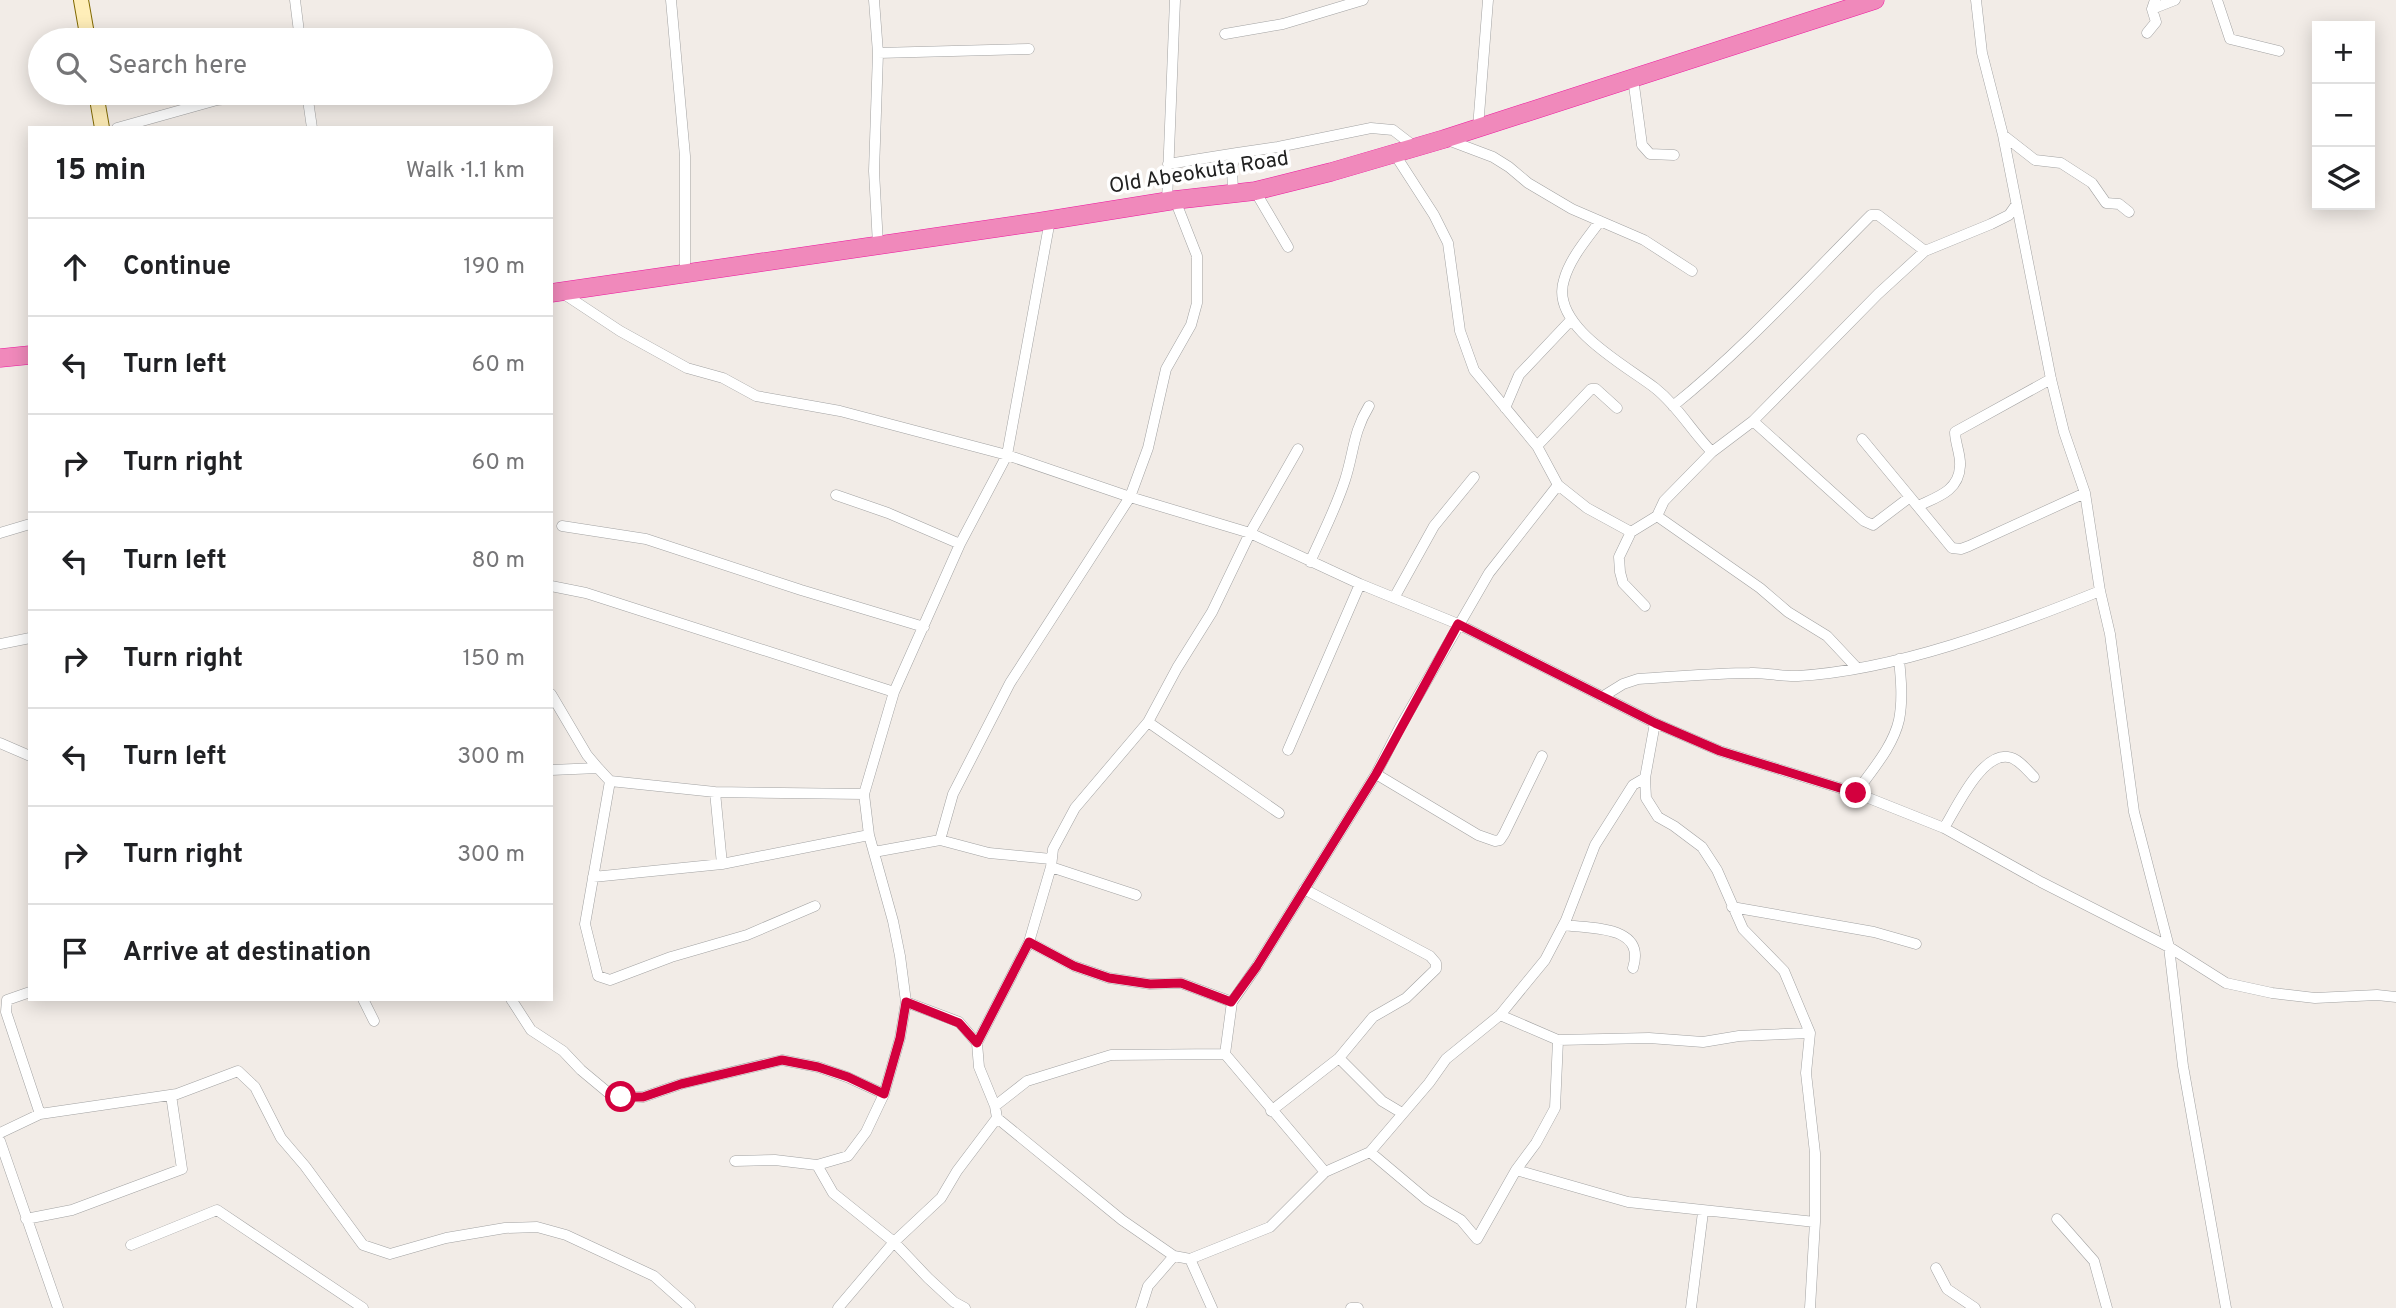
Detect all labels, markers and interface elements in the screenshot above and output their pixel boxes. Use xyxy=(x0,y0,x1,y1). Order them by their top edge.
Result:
map controls xyxy=(2312,21,2375,210)
button: + xyxy=(2312,21,2375,84)
search box xyxy=(28,28,553,105)
icon: search xyxy=(52,48,90,86)
text: Search here xyxy=(108,50,247,83)
button: − xyxy=(2312,84,2375,147)
street label: Old Abeokuta Road xyxy=(1107,145,1291,201)
button: layers xyxy=(2312,147,2375,210)
text: 15 min xyxy=(56,153,146,190)
text: Walk · 1.1 km xyxy=(406,157,525,186)
icon: ahead xyxy=(56,248,94,286)
text: Continue xyxy=(123,251,231,284)
text: 190 m xyxy=(463,253,525,282)
icon: left xyxy=(56,346,94,384)
text: Turn left xyxy=(123,349,227,382)
text: 60 m xyxy=(472,351,525,380)
icon: right xyxy=(56,444,94,482)
text: Turn right xyxy=(123,447,243,480)
text: 60 m xyxy=(472,449,525,478)
icon: left xyxy=(56,542,94,580)
text: Turn left xyxy=(123,545,227,578)
text: 80 m xyxy=(472,547,525,576)
icon: right xyxy=(56,640,94,678)
text: Turn right xyxy=(123,643,243,676)
text: 150 m xyxy=(463,645,525,674)
icon: left xyxy=(56,738,94,776)
text: Turn left xyxy=(123,741,227,774)
text: 300 m xyxy=(457,743,525,772)
route end xyxy=(1840,777,1871,808)
icon: right xyxy=(56,836,94,874)
text: Turn right xyxy=(123,839,243,872)
text: 300 m xyxy=(457,841,525,870)
icon: arrive xyxy=(56,934,94,972)
text: Arrive at destination xyxy=(123,937,371,970)
route start xyxy=(605,1081,636,1112)

